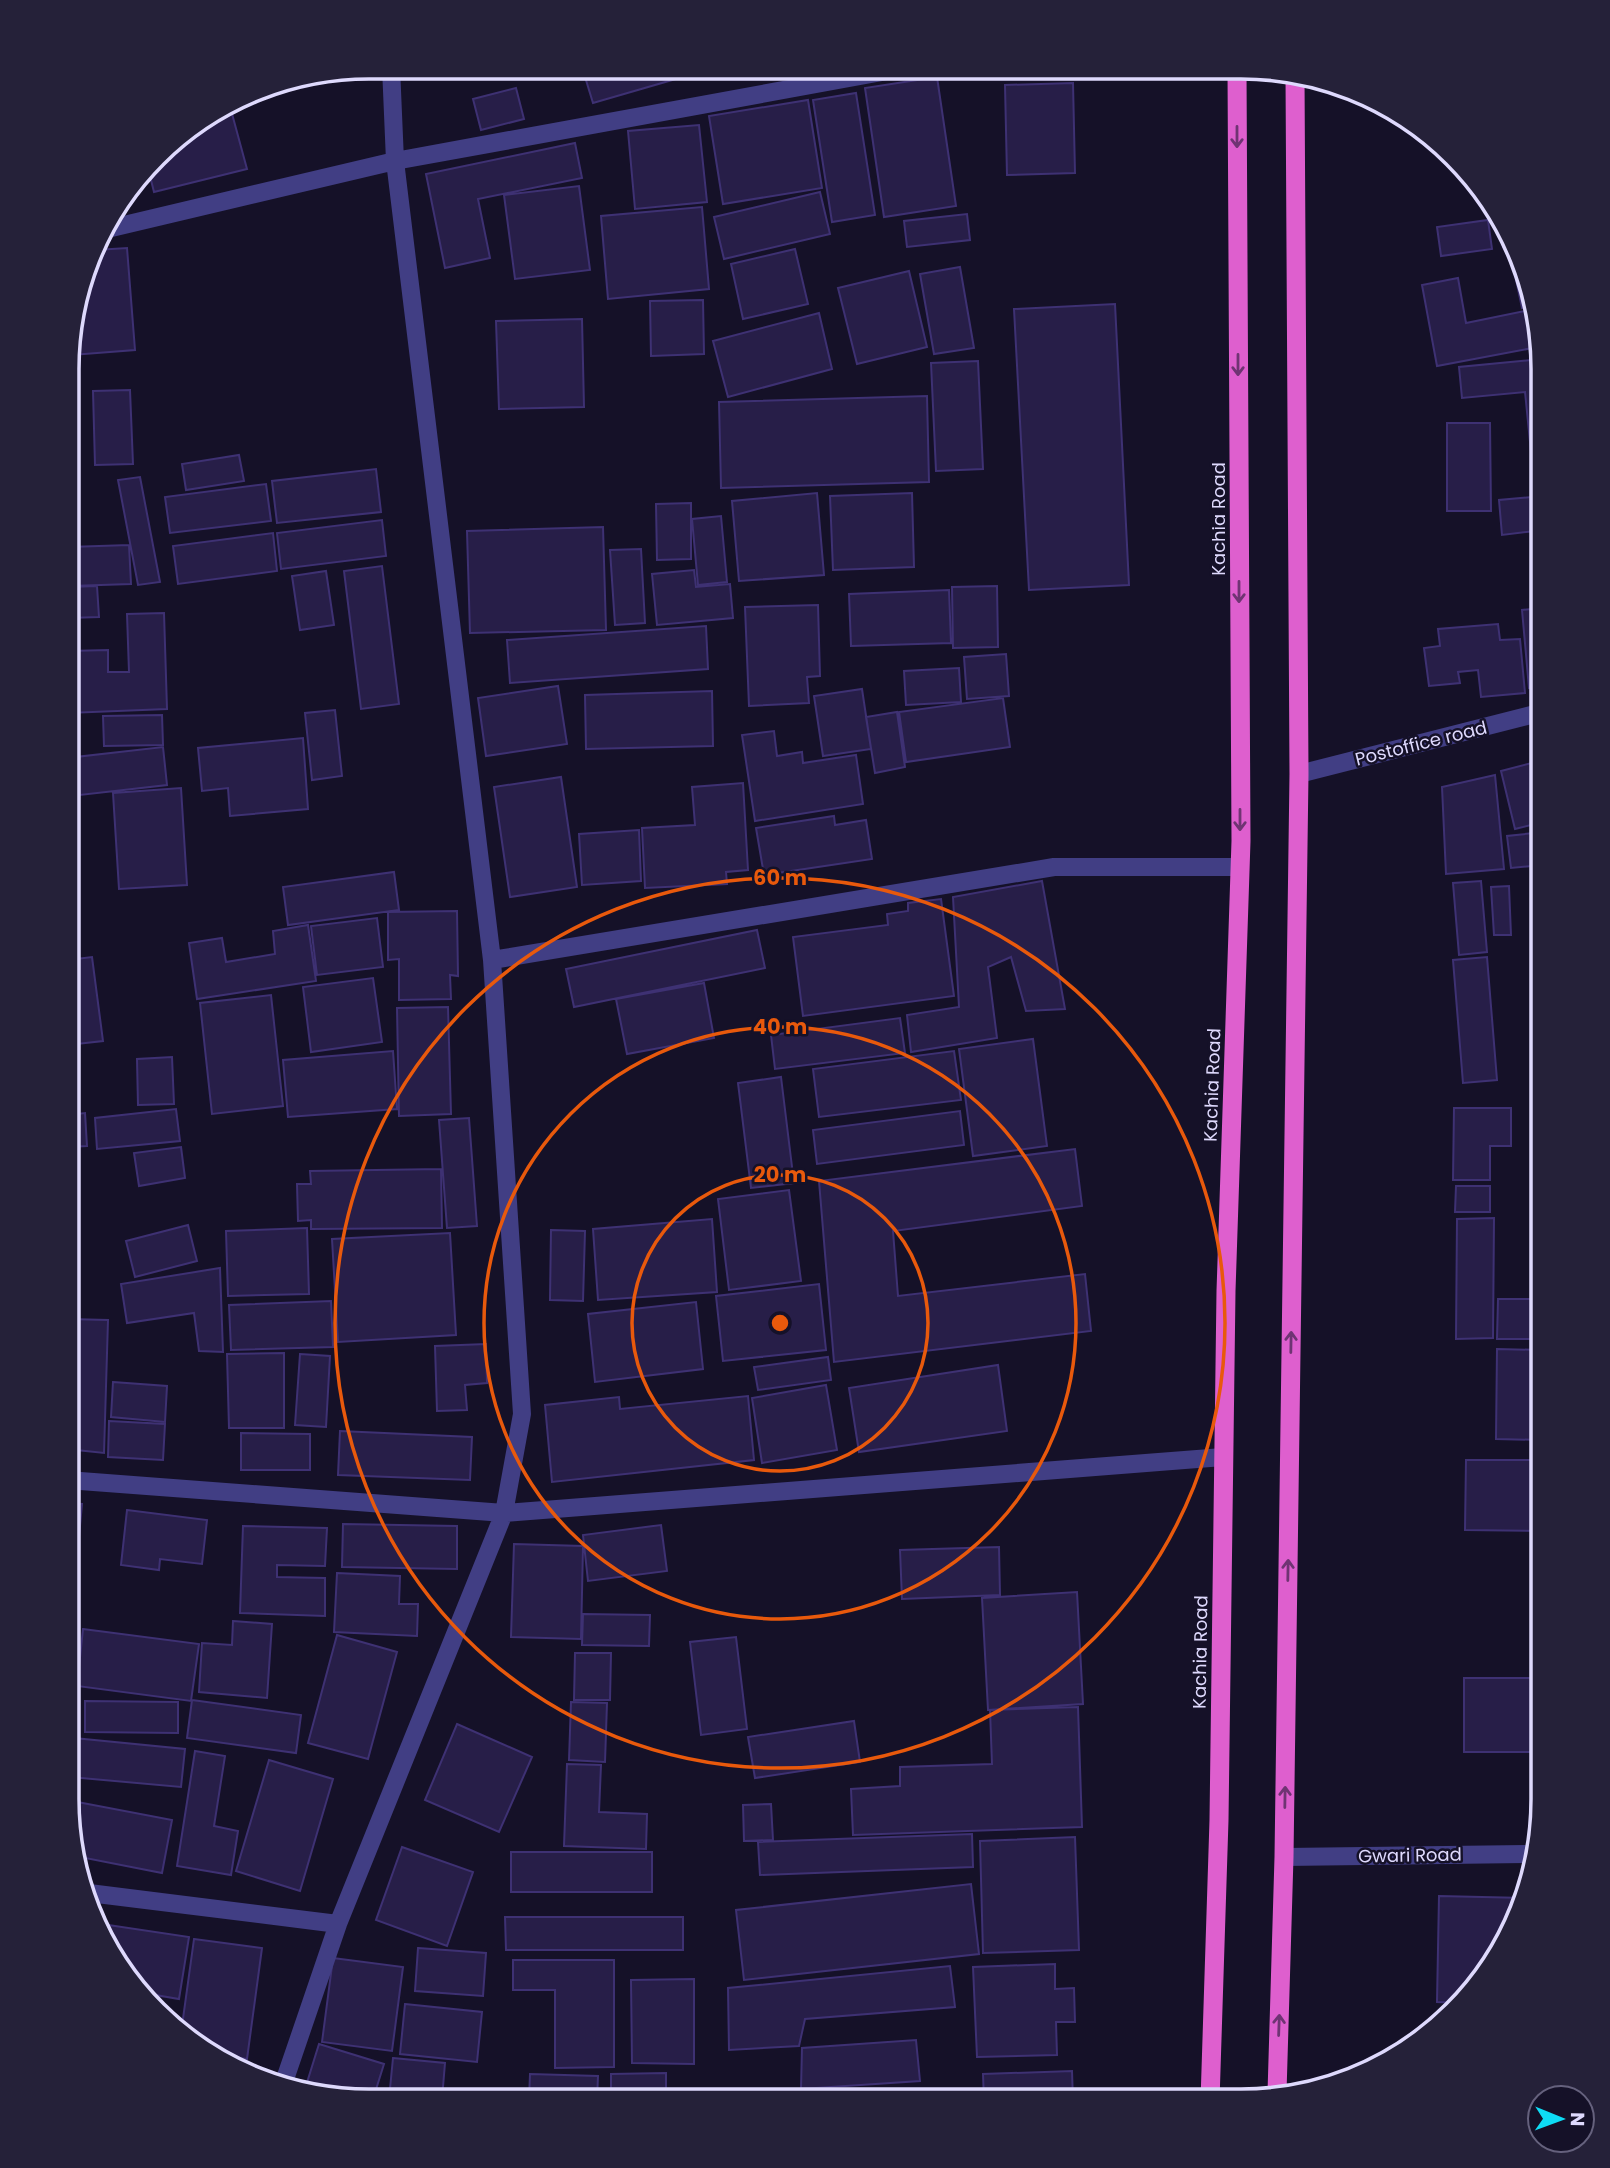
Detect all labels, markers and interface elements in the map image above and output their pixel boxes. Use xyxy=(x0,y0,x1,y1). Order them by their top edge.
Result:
one-way arrow xyxy=(1230,126,1244,149)
one-way arrow xyxy=(1231,353,1245,376)
street label: Kachia Road xyxy=(1206,462,1231,576)
one-way arrow xyxy=(1232,581,1246,604)
street label: Postoffice road xyxy=(1352,715,1490,771)
one-way arrow xyxy=(1234,808,1247,831)
text: 60 m xyxy=(753,863,807,892)
text: 40 m xyxy=(753,1012,807,1041)
street label: Kachia Road xyxy=(1198,1028,1226,1142)
text: 20 m xyxy=(754,1160,806,1189)
centre of rings xyxy=(768,1311,792,1335)
one-way arrow xyxy=(1284,1331,1298,1354)
one-way arrow xyxy=(1281,1559,1295,1582)
street label: Kachia Road xyxy=(1187,1595,1213,1709)
one-way arrow xyxy=(1278,1786,1292,1809)
street label: Gwari Road xyxy=(1358,1842,1462,1868)
one-way arrow xyxy=(1272,2014,1286,2037)
north arrow xyxy=(1526,2084,1596,2154)
text: N xyxy=(1564,2112,1591,2127)

